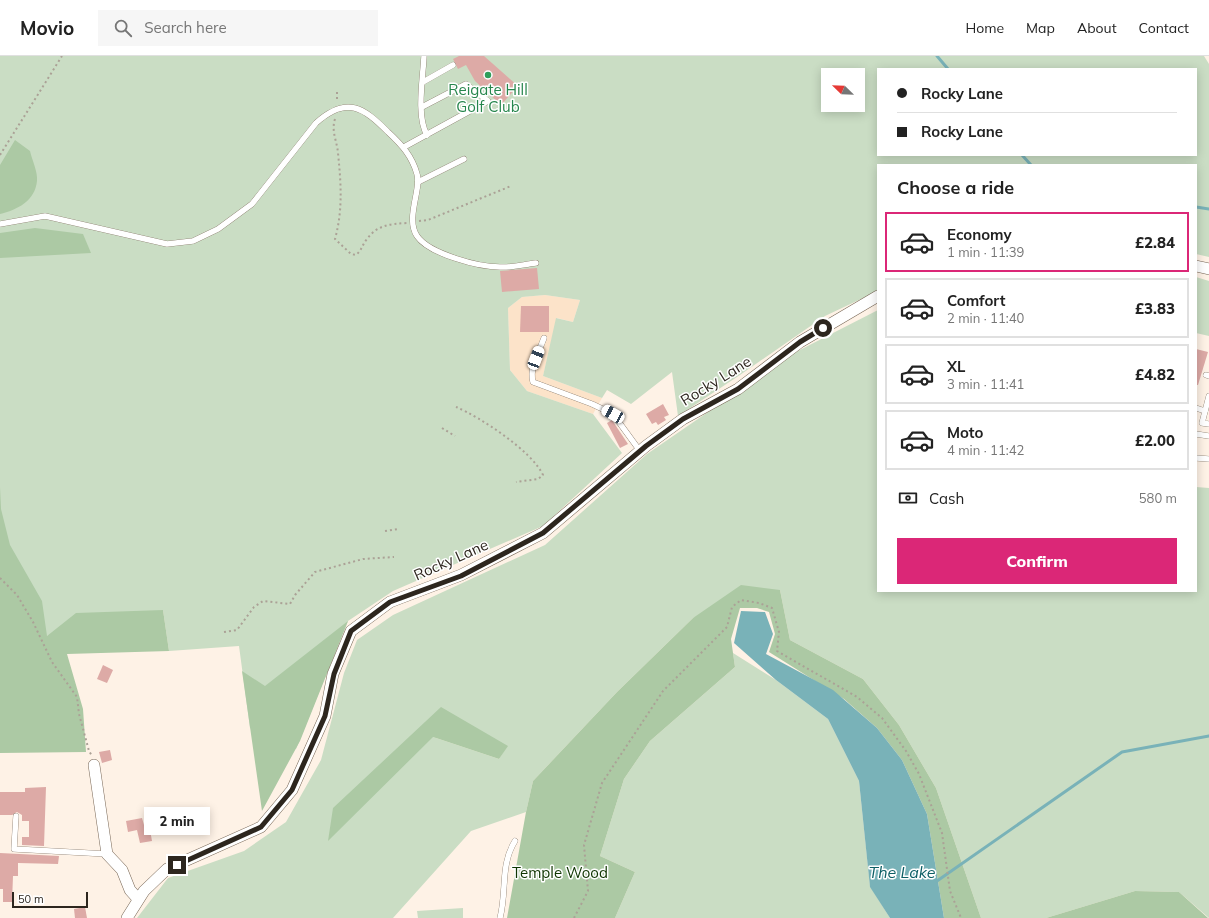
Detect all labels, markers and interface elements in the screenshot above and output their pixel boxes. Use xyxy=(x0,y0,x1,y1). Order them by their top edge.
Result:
search box xyxy=(98,10,378,46)
text: Movio xyxy=(20,16,74,40)
icon: search xyxy=(112,17,134,39)
text: Search here xyxy=(144,18,227,37)
text: Home xyxy=(965,19,1004,37)
text: Map xyxy=(1026,19,1055,37)
text: About xyxy=(1077,19,1117,37)
text: Contact xyxy=(1139,19,1189,37)
north arrow xyxy=(821,68,865,112)
map controls xyxy=(821,68,865,112)
marker: Reigate Hill Golf Club xyxy=(483,70,493,80)
place label: Reigate Hill Golf Club xyxy=(448,80,528,116)
text: Rocky Lane xyxy=(921,84,1003,103)
text: Rocky Lane xyxy=(921,122,1003,141)
text: Choose a ride xyxy=(897,176,1014,199)
icon: car xyxy=(899,224,935,260)
text: Economy xyxy=(947,225,1012,244)
text: £2.84 xyxy=(1135,233,1175,252)
text: 1 min · 11:39 xyxy=(947,244,1024,260)
icon: car xyxy=(899,290,935,326)
text: Comfort xyxy=(947,291,1005,310)
text: £3.83 xyxy=(1135,299,1175,318)
text: 2 min · 11:40 xyxy=(947,310,1024,326)
route start xyxy=(814,319,832,337)
car xyxy=(526,345,546,371)
street label: Rocky Lane xyxy=(677,351,755,410)
icon: car xyxy=(899,356,935,392)
text: XL xyxy=(947,357,965,376)
text: £4.82 xyxy=(1135,365,1175,384)
text: 3 min · 11:41 xyxy=(947,376,1024,392)
car xyxy=(600,403,626,425)
icon: car xyxy=(899,422,935,458)
text: Moto xyxy=(947,423,983,442)
text: £2.00 xyxy=(1135,431,1175,450)
text: 4 min · 11:42 xyxy=(947,442,1024,458)
icon: cash xyxy=(897,487,919,509)
text: Cash xyxy=(929,489,964,508)
text: 580 m xyxy=(1139,490,1177,506)
street label: Rocky Lane xyxy=(411,535,491,584)
button: Confirm xyxy=(897,538,1177,584)
callout: 2 min xyxy=(144,807,210,835)
text: 2 min xyxy=(160,813,194,829)
route end xyxy=(168,856,186,874)
water label: The Lake xyxy=(869,862,936,882)
park label: Temple Wood xyxy=(512,863,608,882)
scale bar xyxy=(12,890,88,909)
text: 50 m xyxy=(18,892,44,906)

